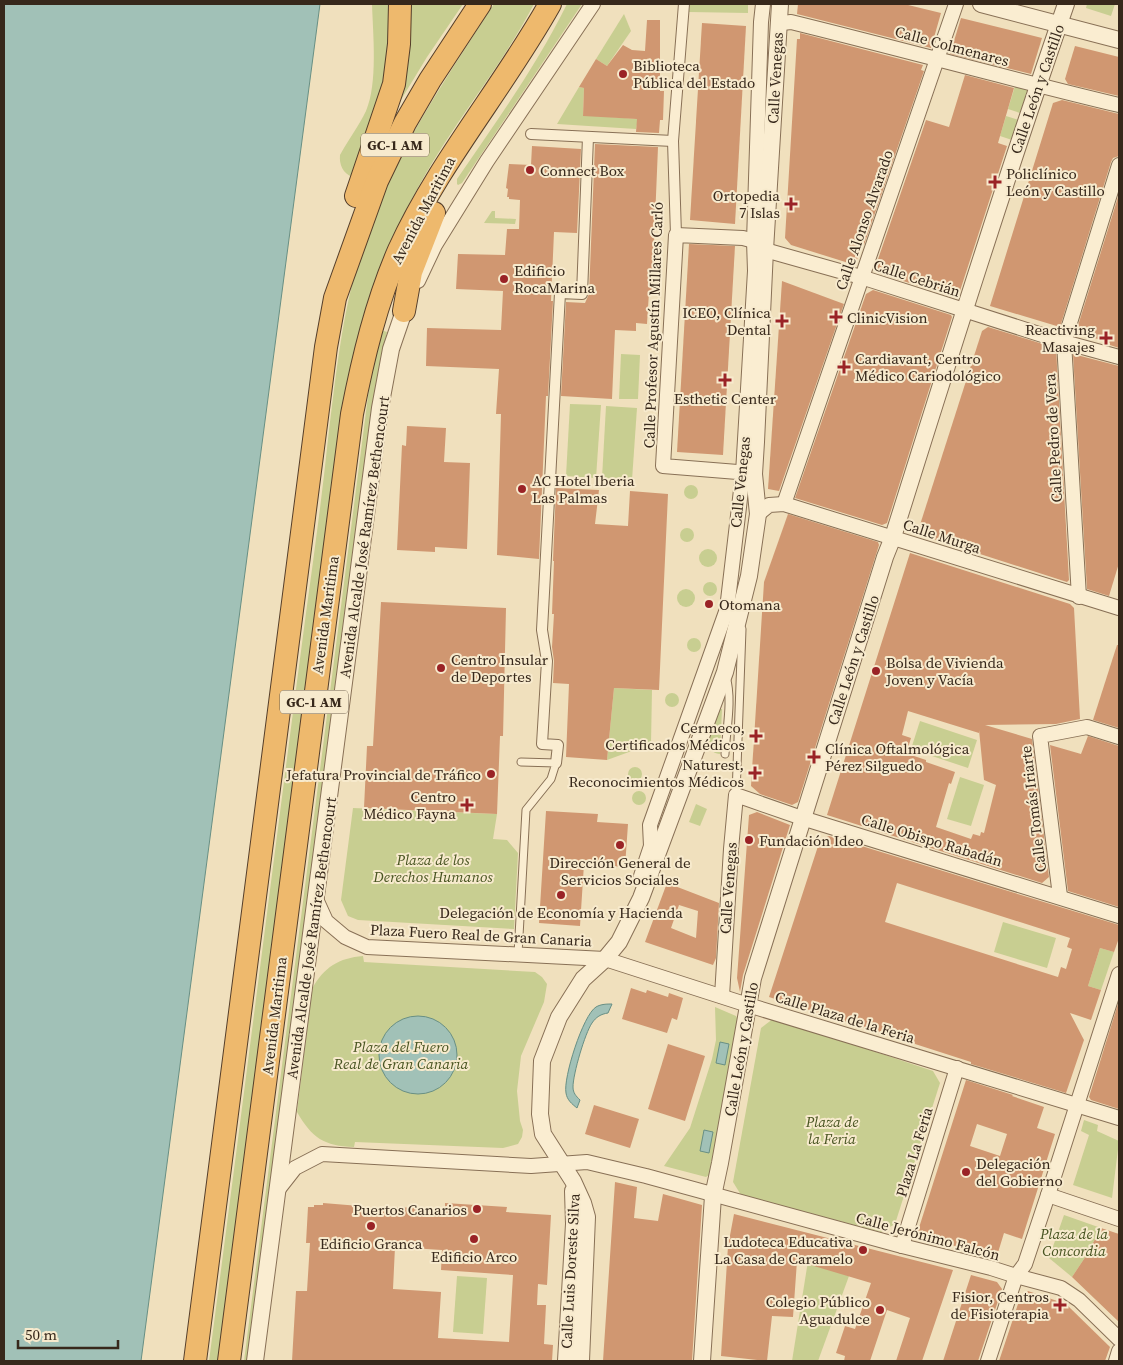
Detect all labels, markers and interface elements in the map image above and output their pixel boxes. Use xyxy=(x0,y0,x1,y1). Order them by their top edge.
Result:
street label: Calle Colmenares xyxy=(893,21,1011,71)
street label: Calle León y Castillo xyxy=(1005,21,1069,157)
street label: Calle Venegas xyxy=(762,32,788,124)
place label: Biblioteca Pública del Estado xyxy=(633,55,755,93)
marker: Biblioteca Pública del Estado xyxy=(617,68,629,80)
road number: GC-1 AM xyxy=(361,134,429,156)
street label: Calle Alonso Alvarado xyxy=(830,147,898,293)
street label: Avenida Maritima xyxy=(386,152,460,268)
place label: Connect Box xyxy=(540,160,625,181)
place label: Policlínico León y Castillo xyxy=(1006,163,1105,201)
marker: Connect Box xyxy=(524,164,536,176)
marker: Policlínico León y Castillo xyxy=(988,175,1002,189)
place label: Ortopedia 7 Islas xyxy=(713,185,780,223)
marker: Ortopedia 7 Islas xyxy=(784,197,798,211)
street label: Calle Profesor Agustín Millares Carló xyxy=(638,201,668,449)
street label: Calle Cebrián xyxy=(871,254,963,302)
place label: Edificio RocaMarina xyxy=(514,260,596,298)
marker: Edificio RocaMarina xyxy=(498,273,510,285)
place label: ICEO, Clínica Dental xyxy=(682,302,772,340)
place label: ClinicVision xyxy=(847,307,928,328)
marker: ClinicVision xyxy=(829,310,843,324)
marker: ICEO, Clínica Dental xyxy=(775,314,789,328)
place label: Reactiving Masajes xyxy=(1025,319,1095,357)
marker: Reactiving Masajes xyxy=(1099,331,1113,345)
place label: Cardiavant, Centro Médico Cariodológico xyxy=(855,348,1001,386)
marker: Cardiavant, Centro Médico Cariodológico xyxy=(837,360,851,374)
street label: Calle Pedro de Vera xyxy=(1039,372,1067,503)
marker: Esthetic Center xyxy=(718,373,732,387)
place label: Esthetic Center xyxy=(674,388,777,409)
street label: Avenida Alcalde José Ramírez Bethencourt xyxy=(334,395,394,679)
street label: Calle Venegas xyxy=(725,435,755,529)
place label: AC Hotel Iberia Las Palmas xyxy=(532,470,635,508)
marker: AC Hotel Iberia Las Palmas xyxy=(516,483,528,495)
street label: Calle Murga xyxy=(900,514,984,559)
street label: Avenida Maritima xyxy=(306,554,344,675)
street label: Calle León y Castillo xyxy=(822,592,884,728)
place label: Otomana xyxy=(719,594,781,615)
marker: Otomana xyxy=(703,598,715,610)
place label: Centro Insular de Deportes xyxy=(451,649,549,687)
place label: Bolsa de Vivienda Joven y Vacía xyxy=(885,652,1004,690)
marker: Centro Insular de Deportes xyxy=(435,662,447,674)
marker: Bolsa de Vivienda Joven y Vacía xyxy=(870,665,882,677)
road number: GC-1 AM xyxy=(280,690,348,714)
place label: Cermeco, Certificados Médicos xyxy=(605,717,745,755)
marker: Cermeco, Certificados Médicos xyxy=(749,729,763,743)
place label: Clínica Oftalmológica Pérez Silguedo xyxy=(825,738,970,776)
street label: Calle Tomás Iriarte xyxy=(1015,744,1051,874)
marker: Clínica Oftalmológica Pérez Silguedo xyxy=(807,750,821,764)
place label: Naturest, Reconocimientos Médicos xyxy=(568,754,744,792)
place label: Jefatura Provincial de Tráfico xyxy=(285,764,481,785)
marker: Naturest, Reconocimientos Médicos xyxy=(748,766,762,780)
marker: Jefatura Provincial de Tráfico xyxy=(485,768,497,780)
place label: Centro Médico Fayna xyxy=(363,786,456,824)
street label: Avenida Alcalde José Ramírez Bethencourt xyxy=(281,796,341,1080)
marker: Centro Médico Fayna xyxy=(460,798,474,812)
street label: Calle Obispo Rabadán xyxy=(859,809,1005,871)
place label: Fundación Ideo xyxy=(759,830,863,851)
marker: Fundación Ideo xyxy=(743,834,755,846)
marker: Dirección General de Servicios Sociales xyxy=(614,839,626,851)
street label: Calle Venegas xyxy=(714,841,742,935)
park label: Plaza de los Derechos Humanos xyxy=(372,849,493,887)
place label: Dirección General de Servicios Sociales xyxy=(549,852,691,890)
marker: Delegación de Economía y Hacienda xyxy=(555,889,567,901)
place label: Delegación de Economía y Hacienda xyxy=(439,902,683,923)
street label: Plaza Fuero Real de Gran Canaria xyxy=(369,919,593,951)
street label: Avenida Maritima xyxy=(256,955,292,1076)
street label: Calle León y Castillo xyxy=(719,980,763,1118)
street label: Calle Plaza de la Feria xyxy=(772,986,918,1048)
park label: Plaza del Fuero Real de Gran Canaria xyxy=(333,1036,469,1074)
street label: Plaza La Feria xyxy=(890,1104,938,1200)
park label: Plaza de la Feria xyxy=(805,1111,858,1149)
place label: Delegación del Gobierno xyxy=(976,1153,1063,1191)
marker: Delegación del Gobierno xyxy=(960,1166,972,1178)
street label: Calle Luis Doreste Silva xyxy=(555,1192,585,1349)
place label: Puertos Canarios xyxy=(353,1199,467,1220)
marker: Puertos Canarios xyxy=(471,1203,483,1215)
street label: Calle Jerónimo Falcón xyxy=(854,1207,1002,1265)
marker: Edificio Granca xyxy=(365,1220,377,1232)
park label: Plaza de la Concordia xyxy=(1039,1223,1108,1261)
place label: Ludoteca Educativa La Casa de Caramelo xyxy=(714,1231,853,1269)
place label: Edificio Granca xyxy=(320,1233,423,1254)
marker: Edificio Arco xyxy=(468,1233,480,1245)
marker: Ludoteca Educativa La Casa de Caramelo xyxy=(857,1244,869,1256)
place label: Edificio Arco xyxy=(431,1246,517,1267)
place label: Fisior, Centros de Fisioterapia xyxy=(950,1286,1049,1324)
place label: Colegio Público Aguadulce xyxy=(766,1291,870,1329)
marker: Fisior, Centros de Fisioterapia xyxy=(1053,1298,1067,1312)
marker: Colegio Público Aguadulce xyxy=(874,1304,886,1316)
scale bar xyxy=(18,1318,118,1350)
text: 50 m xyxy=(25,1324,57,1345)

